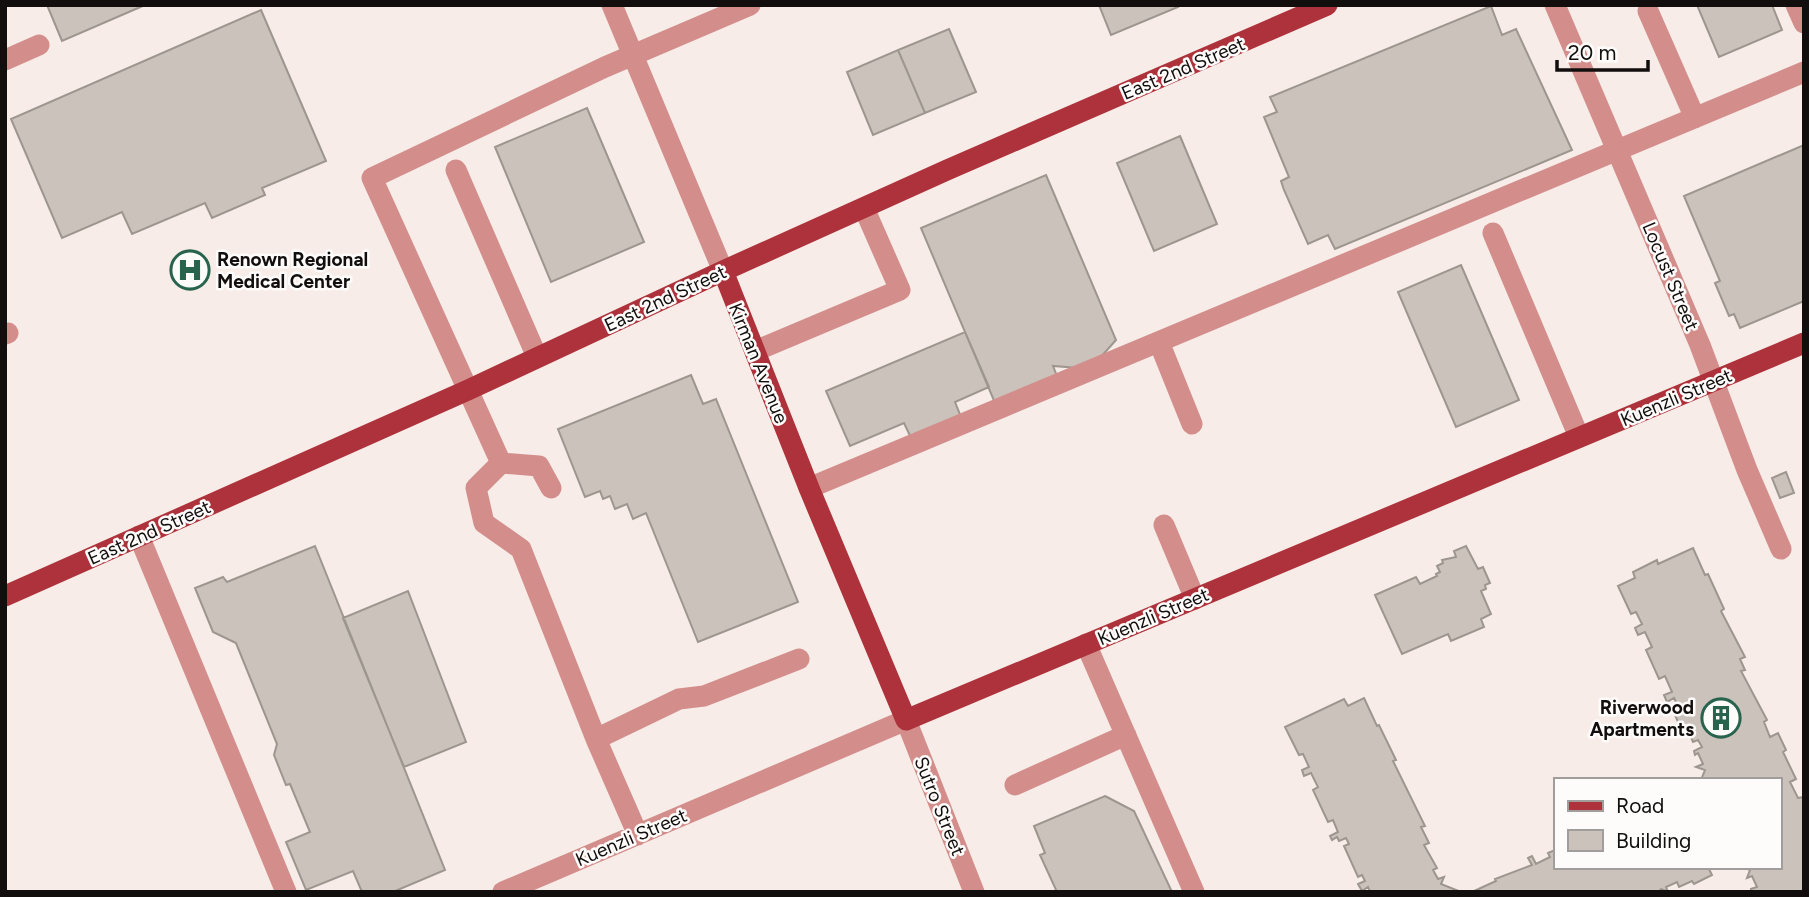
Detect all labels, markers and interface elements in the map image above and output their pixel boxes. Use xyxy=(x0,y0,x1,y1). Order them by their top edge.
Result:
scale bar xyxy=(1557,28,1648,72)
street label: East 2nd Street xyxy=(1118,32,1248,105)
text: 20 m xyxy=(1568,40,1616,65)
street label: Locust Street xyxy=(1637,218,1704,334)
place label: Renown Regional Medical Center xyxy=(217,248,368,293)
hospital icon: Renown Regional Medical Center xyxy=(169,249,211,291)
street label: East 2nd Street xyxy=(601,260,730,337)
street label: Kirman Avenue xyxy=(724,300,793,427)
street label: Kuenzli Street xyxy=(1617,364,1735,431)
street label: East 2nd Street xyxy=(84,495,214,570)
street label: Kuenzli Street xyxy=(1094,583,1212,650)
place label: Riverwood Apartments xyxy=(1590,696,1694,741)
building icon: Riverwood Apartments xyxy=(1700,697,1742,739)
street label: Sutro Street xyxy=(909,753,970,859)
legend xyxy=(1554,778,1781,869)
text: Road xyxy=(1616,793,1664,818)
street label: Kuenzli Street xyxy=(572,804,690,871)
text: Building xyxy=(1616,828,1691,853)

